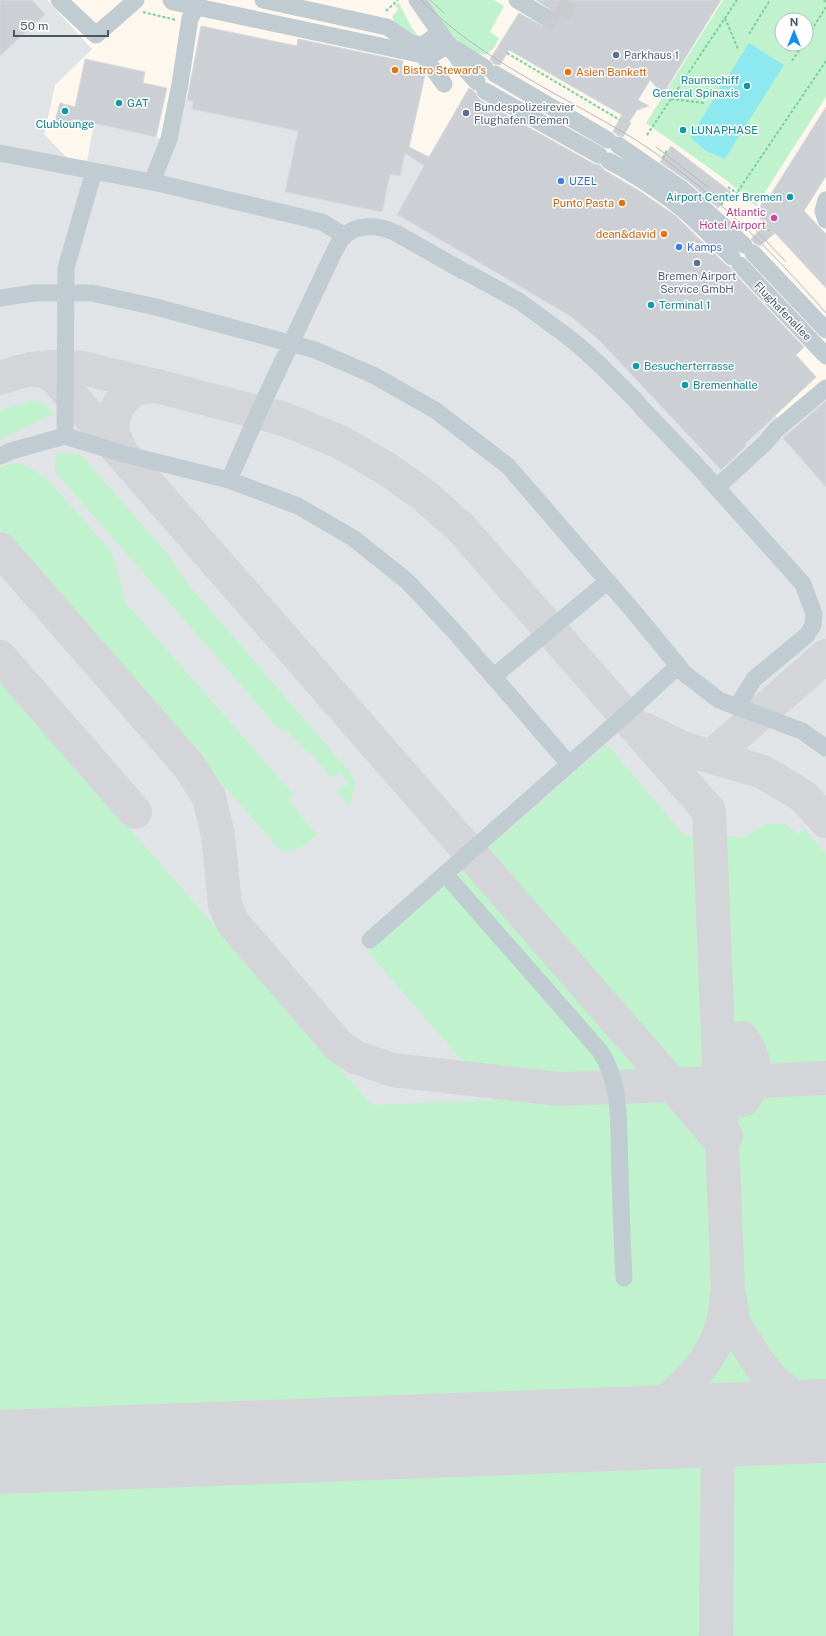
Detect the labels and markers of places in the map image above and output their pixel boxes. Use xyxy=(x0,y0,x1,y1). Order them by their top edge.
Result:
place label: Parkhaus 1 xyxy=(624,49,679,61)
marker: Parkhaus 1 xyxy=(611,50,621,60)
place label: Bistro Steward's xyxy=(403,64,486,76)
marker: Bistro Steward's xyxy=(390,65,400,75)
place label: Asien Bankett xyxy=(576,66,647,78)
marker: Asien Bankett xyxy=(563,67,573,77)
place label: Raumschiff General Spinaxis xyxy=(652,74,740,99)
marker: Raumschiff General Spinaxis xyxy=(742,81,752,91)
place label: GAT xyxy=(127,97,149,109)
marker: GAT xyxy=(114,98,124,108)
place label: Bundespolizeirevier Flughafen Bremen xyxy=(474,101,575,126)
marker: Clublounge xyxy=(60,106,70,116)
marker: Bundespolizeirevier Flughafen Bremen xyxy=(461,108,471,118)
place label: Clublounge xyxy=(36,118,94,130)
place label: LUNAPHASE xyxy=(691,124,758,136)
marker: LUNAPHASE xyxy=(678,125,688,135)
place label: UZEL xyxy=(569,175,597,187)
marker: UZEL xyxy=(556,176,566,186)
place label: Airport Center Bremen xyxy=(666,191,782,203)
marker: Airport Center Bremen xyxy=(785,192,795,202)
place label: Punto Pasta xyxy=(553,197,614,209)
marker: Punto Pasta xyxy=(617,198,627,208)
place label: Atlantic Hotel Airport xyxy=(699,206,766,231)
marker: Atlantic Hotel Airport xyxy=(769,213,779,223)
place label: dean&david xyxy=(596,228,656,240)
marker: dean&david xyxy=(659,229,669,239)
place label: Kamps xyxy=(687,241,723,253)
marker: Kamps xyxy=(674,242,684,252)
marker: Bremen Airport Service GmbH xyxy=(692,258,702,268)
place label: Bremen Airport Service GmbH xyxy=(658,270,736,295)
place label: Terminal 1 xyxy=(659,299,711,311)
marker: Terminal 1 xyxy=(646,300,656,310)
place label: Besucherterrasse xyxy=(644,360,734,372)
marker: Besucherterrasse xyxy=(631,361,641,371)
place label: Bremenhalle xyxy=(693,379,758,391)
marker: Bremenhalle xyxy=(680,380,690,390)

